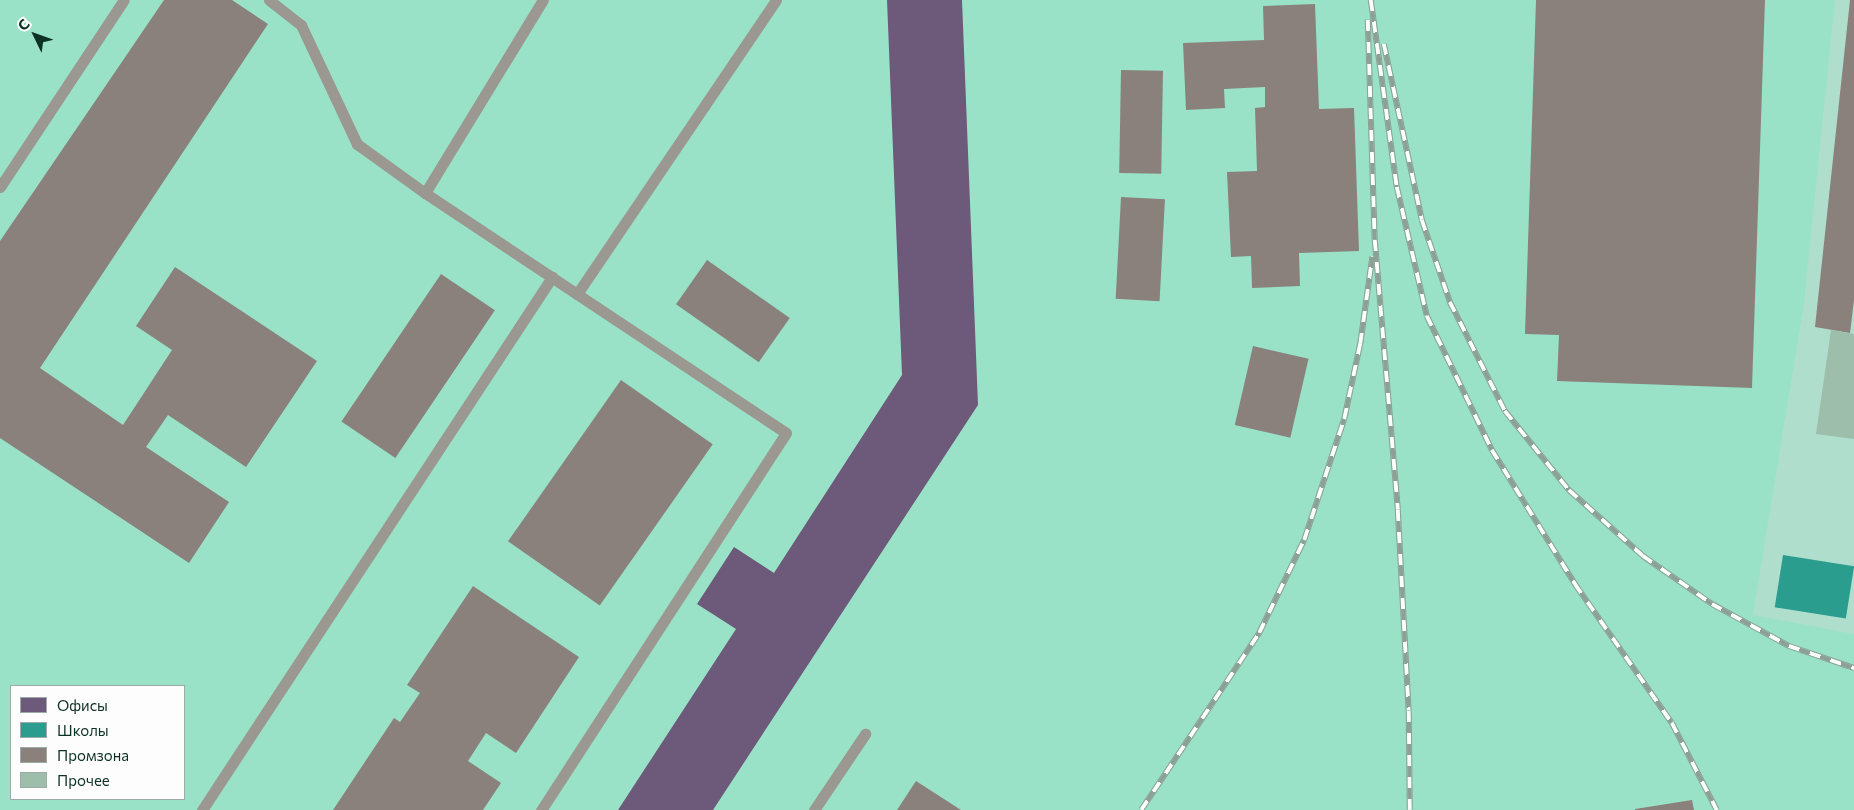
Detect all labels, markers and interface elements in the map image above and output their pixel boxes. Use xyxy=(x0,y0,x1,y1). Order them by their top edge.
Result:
north arrow xyxy=(10,10,60,60)
text: С xyxy=(14,15,33,34)
legend xyxy=(10,685,185,800)
text: Офисы xyxy=(57,696,108,714)
text: Школы xyxy=(57,721,109,739)
text: Промзона xyxy=(57,746,129,764)
text: Прочее xyxy=(57,771,110,789)

